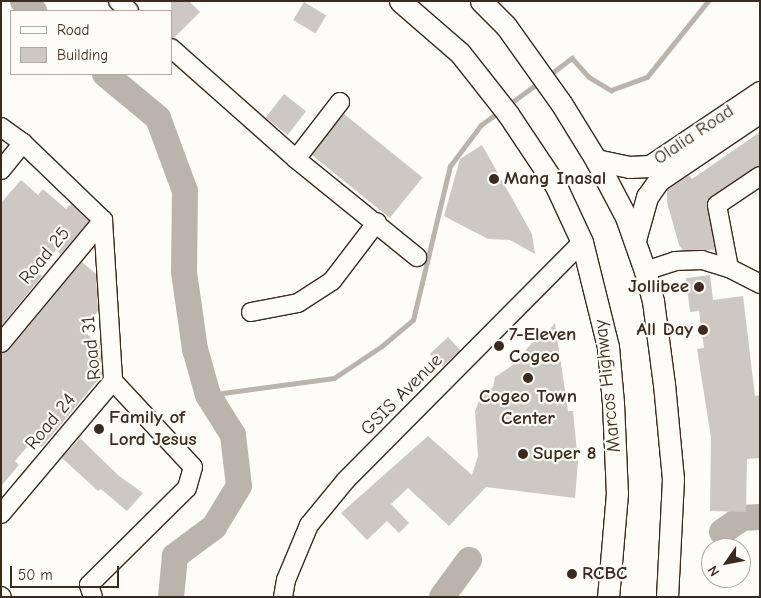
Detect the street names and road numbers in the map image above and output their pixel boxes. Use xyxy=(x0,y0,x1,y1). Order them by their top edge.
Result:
street label: Olalia Road xyxy=(650,100,738,170)
street label: Road 25 xyxy=(15,223,75,289)
street label: Road 31 xyxy=(77,315,107,381)
street label: Marcos Highway xyxy=(590,318,626,454)
street label: GSIS Avenue xyxy=(356,349,448,441)
street label: Road 24 xyxy=(21,389,81,455)

